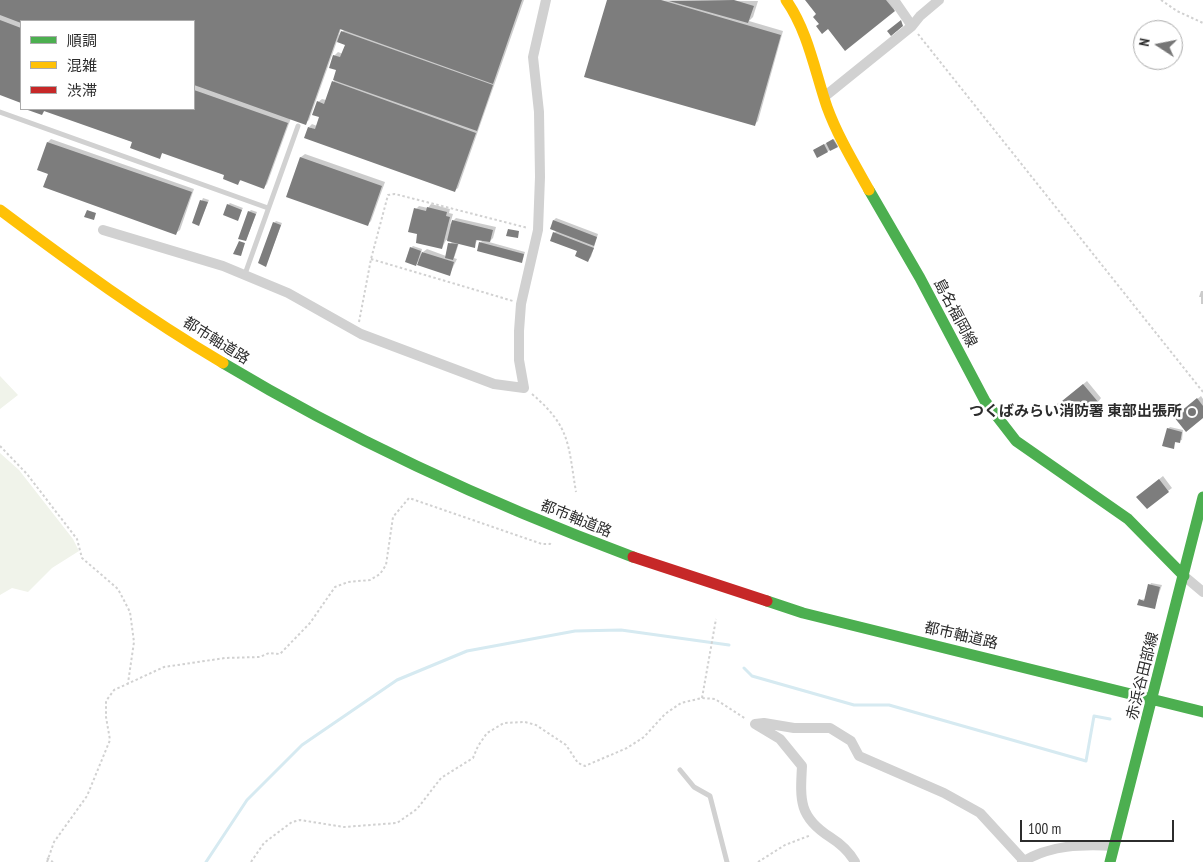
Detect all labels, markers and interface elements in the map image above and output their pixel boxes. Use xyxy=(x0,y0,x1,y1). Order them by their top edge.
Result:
legend xyxy=(20,20,195,110)
north arrow xyxy=(1133,20,1183,70)
text: 順調 xyxy=(67,31,97,50)
text: N xyxy=(1135,37,1154,48)
text: 混雑 xyxy=(67,56,97,75)
text: 渋滞 xyxy=(67,81,97,100)
street label: 島名福岡線 xyxy=(929,276,981,350)
street label: 都市軸道路 xyxy=(179,313,253,369)
place label: つくばみらい消防署 東部出張所 xyxy=(969,403,1182,421)
marker: つくばみらい消防署 東部出張所 xyxy=(1186,406,1198,418)
street label: 都市軸道路 xyxy=(538,497,614,541)
street label: 都市軸道路 xyxy=(922,619,1000,653)
street label: 赤浜谷田部線 xyxy=(1123,630,1163,722)
scale bar xyxy=(1023,810,1177,842)
text: 100 m xyxy=(1028,819,1061,838)

